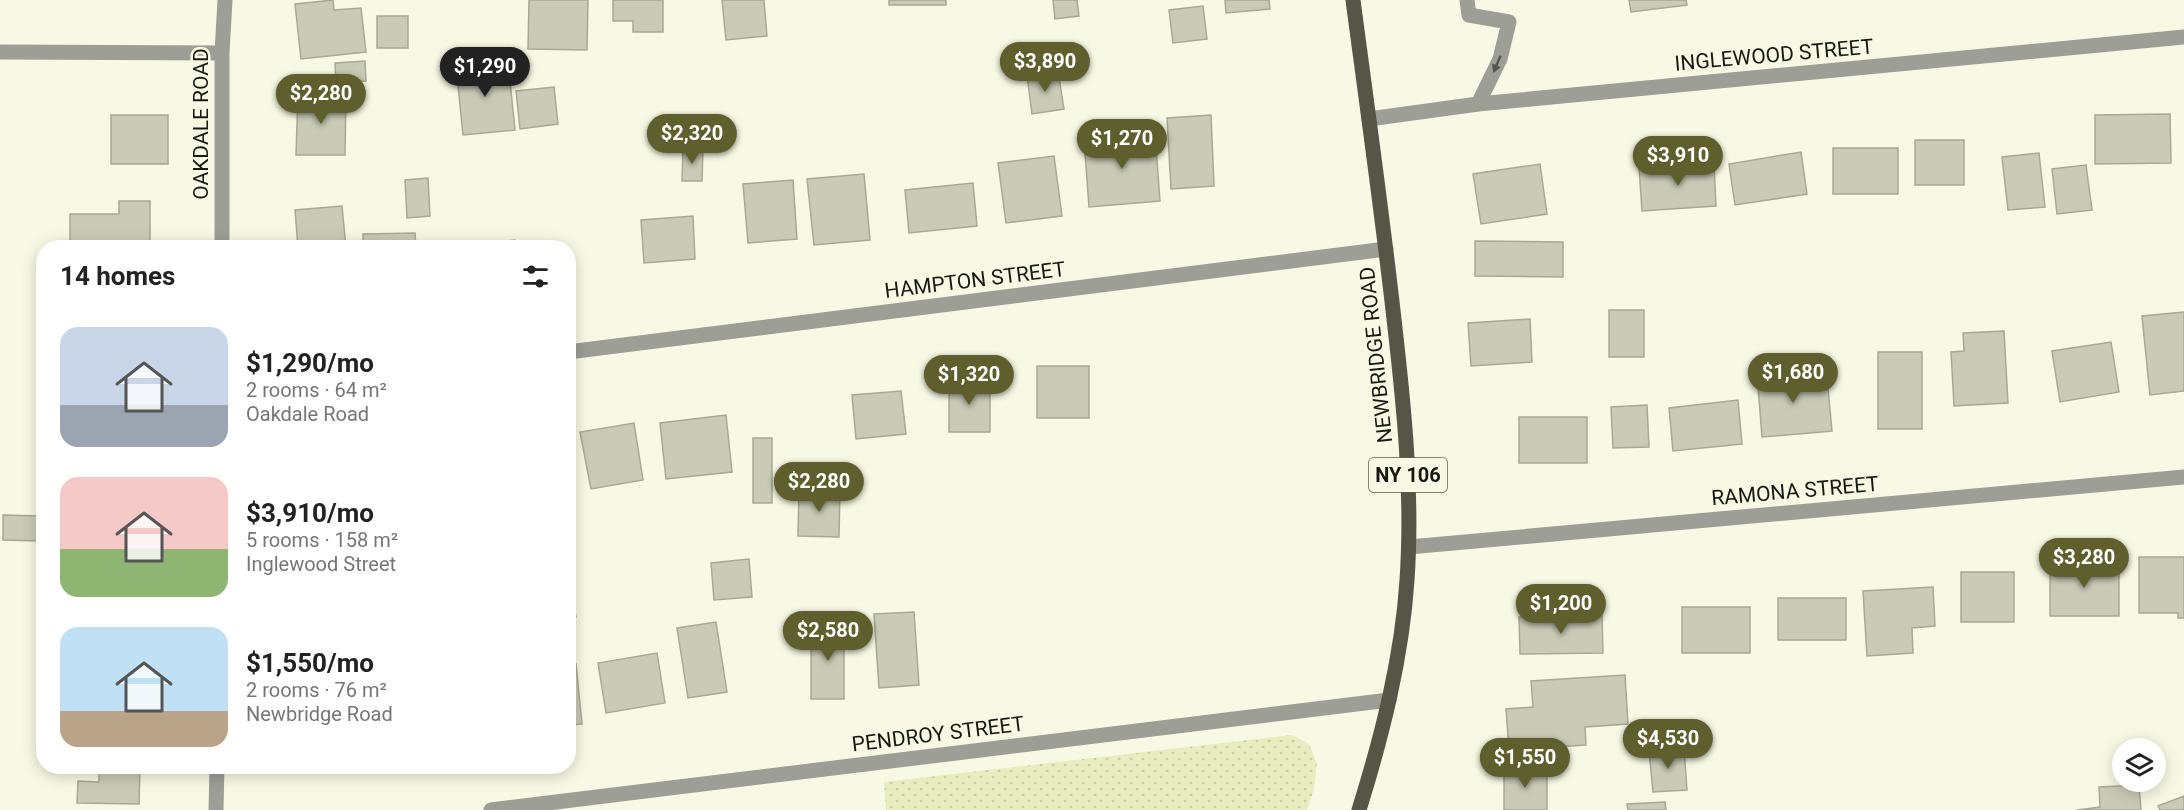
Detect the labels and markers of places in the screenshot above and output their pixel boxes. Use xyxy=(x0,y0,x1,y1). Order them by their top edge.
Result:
pin: $3,890 xyxy=(996,42,1094,93)
pin: $1,290 xyxy=(436,47,534,98)
pin: $2,280 xyxy=(272,74,370,125)
pin: $2,320 xyxy=(643,114,741,165)
pin: $1,270 xyxy=(1073,119,1171,170)
pin: $3,910 xyxy=(1629,136,1727,187)
pin: $1,680 xyxy=(1744,353,1842,404)
pin: $1,320 xyxy=(920,355,1018,406)
pin: $2,280 xyxy=(770,462,868,513)
pin: $3,280 xyxy=(2035,538,2133,589)
pin: $1,200 xyxy=(1512,584,1610,635)
pin: $2,580 xyxy=(779,611,877,662)
pin: $4,530 xyxy=(1619,719,1717,770)
pin: $1,550 xyxy=(1476,738,1574,789)

